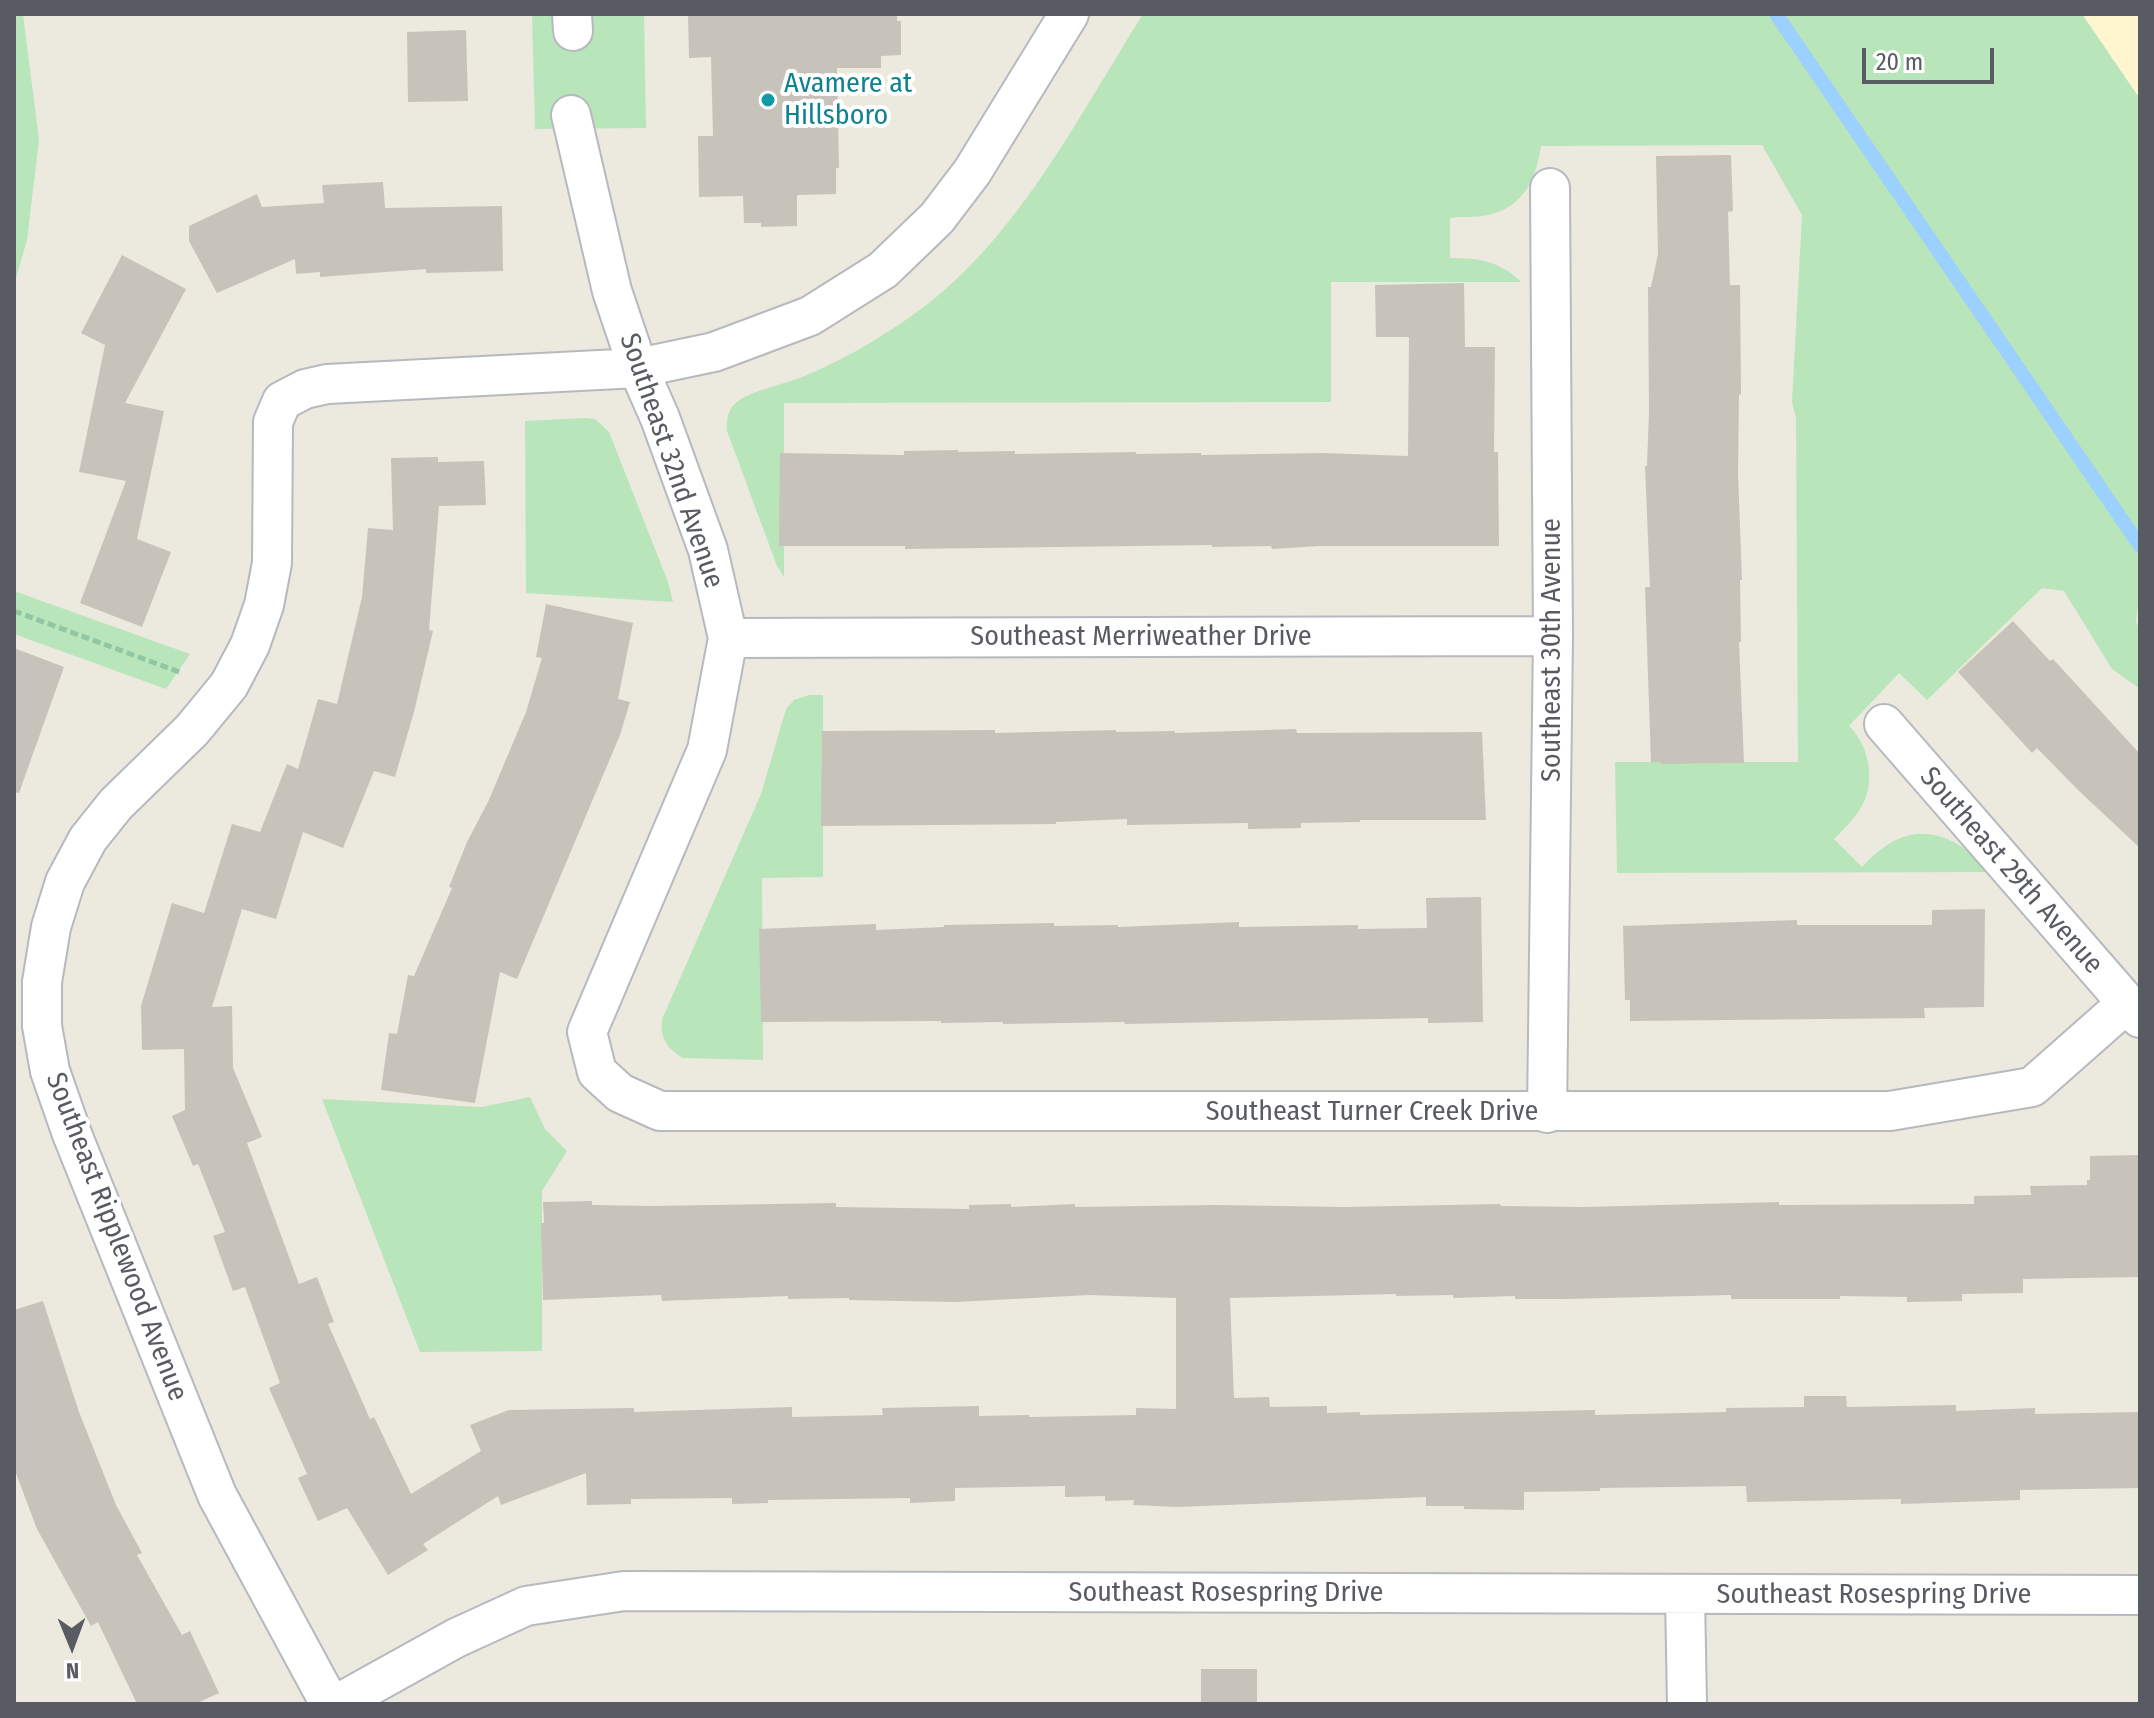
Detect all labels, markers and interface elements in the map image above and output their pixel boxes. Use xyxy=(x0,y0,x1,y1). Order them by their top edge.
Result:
scale bar xyxy=(1866,32,1998,82)
text: 20 m xyxy=(1876,48,1923,76)
place label: Avamere at Hillsboro xyxy=(784,67,912,133)
marker: Avamere at Hillsboro xyxy=(759,91,777,109)
street label: Southeast 32nd Avenue xyxy=(612,329,730,593)
street label: Southeast 30th Avenue xyxy=(1535,518,1569,782)
street label: Southeast Merriweather Drive xyxy=(970,620,1312,654)
street label: Southeast 29th Avenue xyxy=(1912,761,2110,981)
street label: Southeast Ripplewood Avenue xyxy=(38,1068,194,1406)
street label: Southeast Turner Creek Drive xyxy=(1206,1095,1538,1129)
street label: Southeast Rosespring Drive xyxy=(1069,1576,1383,1610)
street label: Southeast Rosespring Drive xyxy=(1717,1578,2031,1612)
north arrow xyxy=(32,1606,112,1686)
text: N xyxy=(66,1657,79,1684)

